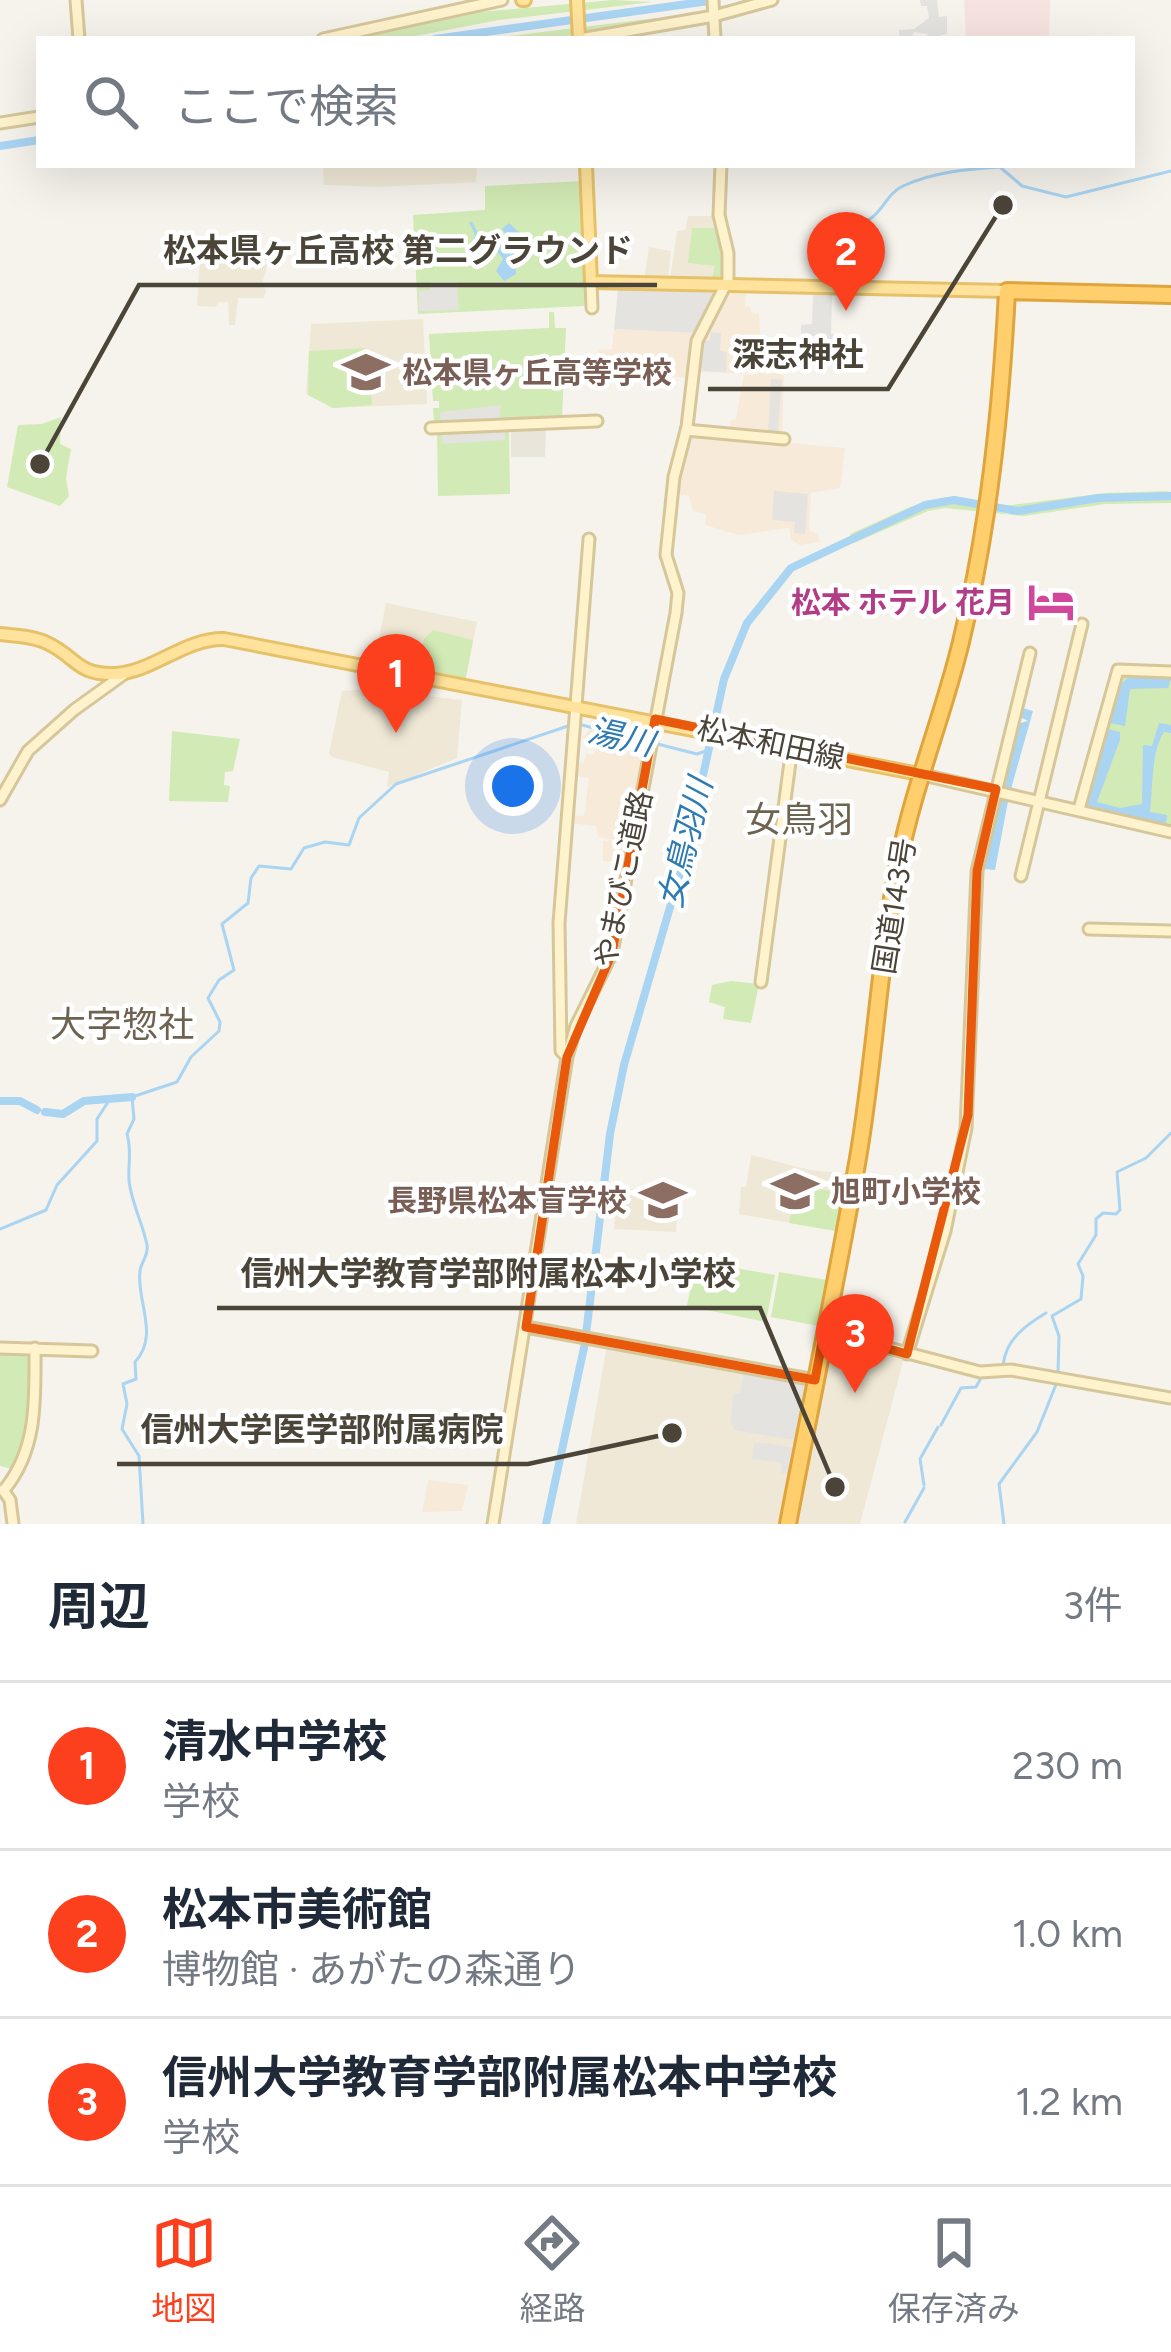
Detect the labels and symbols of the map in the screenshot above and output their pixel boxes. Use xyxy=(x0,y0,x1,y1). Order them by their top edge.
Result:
pin: 2 xyxy=(807,212,885,311)
callout: 松本県ヶ丘高校 第二グラウンド xyxy=(139,216,657,285)
text: 松本県ヶ丘高校 第二グラウンド xyxy=(163,231,633,270)
callout: 深志神社 xyxy=(708,320,888,389)
text: 深志神社 xyxy=(732,335,864,374)
school or university icon: 松本県ヶ丘高等学校 xyxy=(341,347,391,397)
place label: 松本県ヶ丘高等学校 xyxy=(402,354,672,391)
hotel icon: 松本 ホテル 花月 xyxy=(1026,577,1076,627)
place label: 松本 ホテル 花月 xyxy=(791,584,1015,621)
pin: 1 xyxy=(357,634,435,733)
street label: 松本和田線 xyxy=(694,709,848,777)
water label: 湯川 xyxy=(584,711,660,764)
your location xyxy=(483,756,543,816)
water label: 女鳥羽川 xyxy=(650,771,721,912)
street label: やまびこ道路 xyxy=(586,787,660,971)
district label: 女鳥羽 xyxy=(745,798,853,841)
street label: 国道143号 xyxy=(865,835,923,977)
district label: 大字惣社 xyxy=(50,1003,194,1046)
school or university icon: 旭町小学校 xyxy=(770,1166,820,1216)
place label: 旭町小学校 xyxy=(831,1173,981,1210)
school or university icon: 長野県松本盲学校 xyxy=(638,1175,688,1225)
place label: 長野県松本盲学校 xyxy=(387,1182,627,1219)
callout: 信州大学教育学部附属松本小学校 xyxy=(217,1239,760,1308)
text: 信州大学教育学部附属松本小学校 xyxy=(241,1254,736,1293)
pin: 3 xyxy=(816,1294,894,1393)
callout: 信州大学医学部附属病院 xyxy=(117,1395,528,1464)
text: 信州大学医学部附属病院 xyxy=(141,1410,504,1449)

